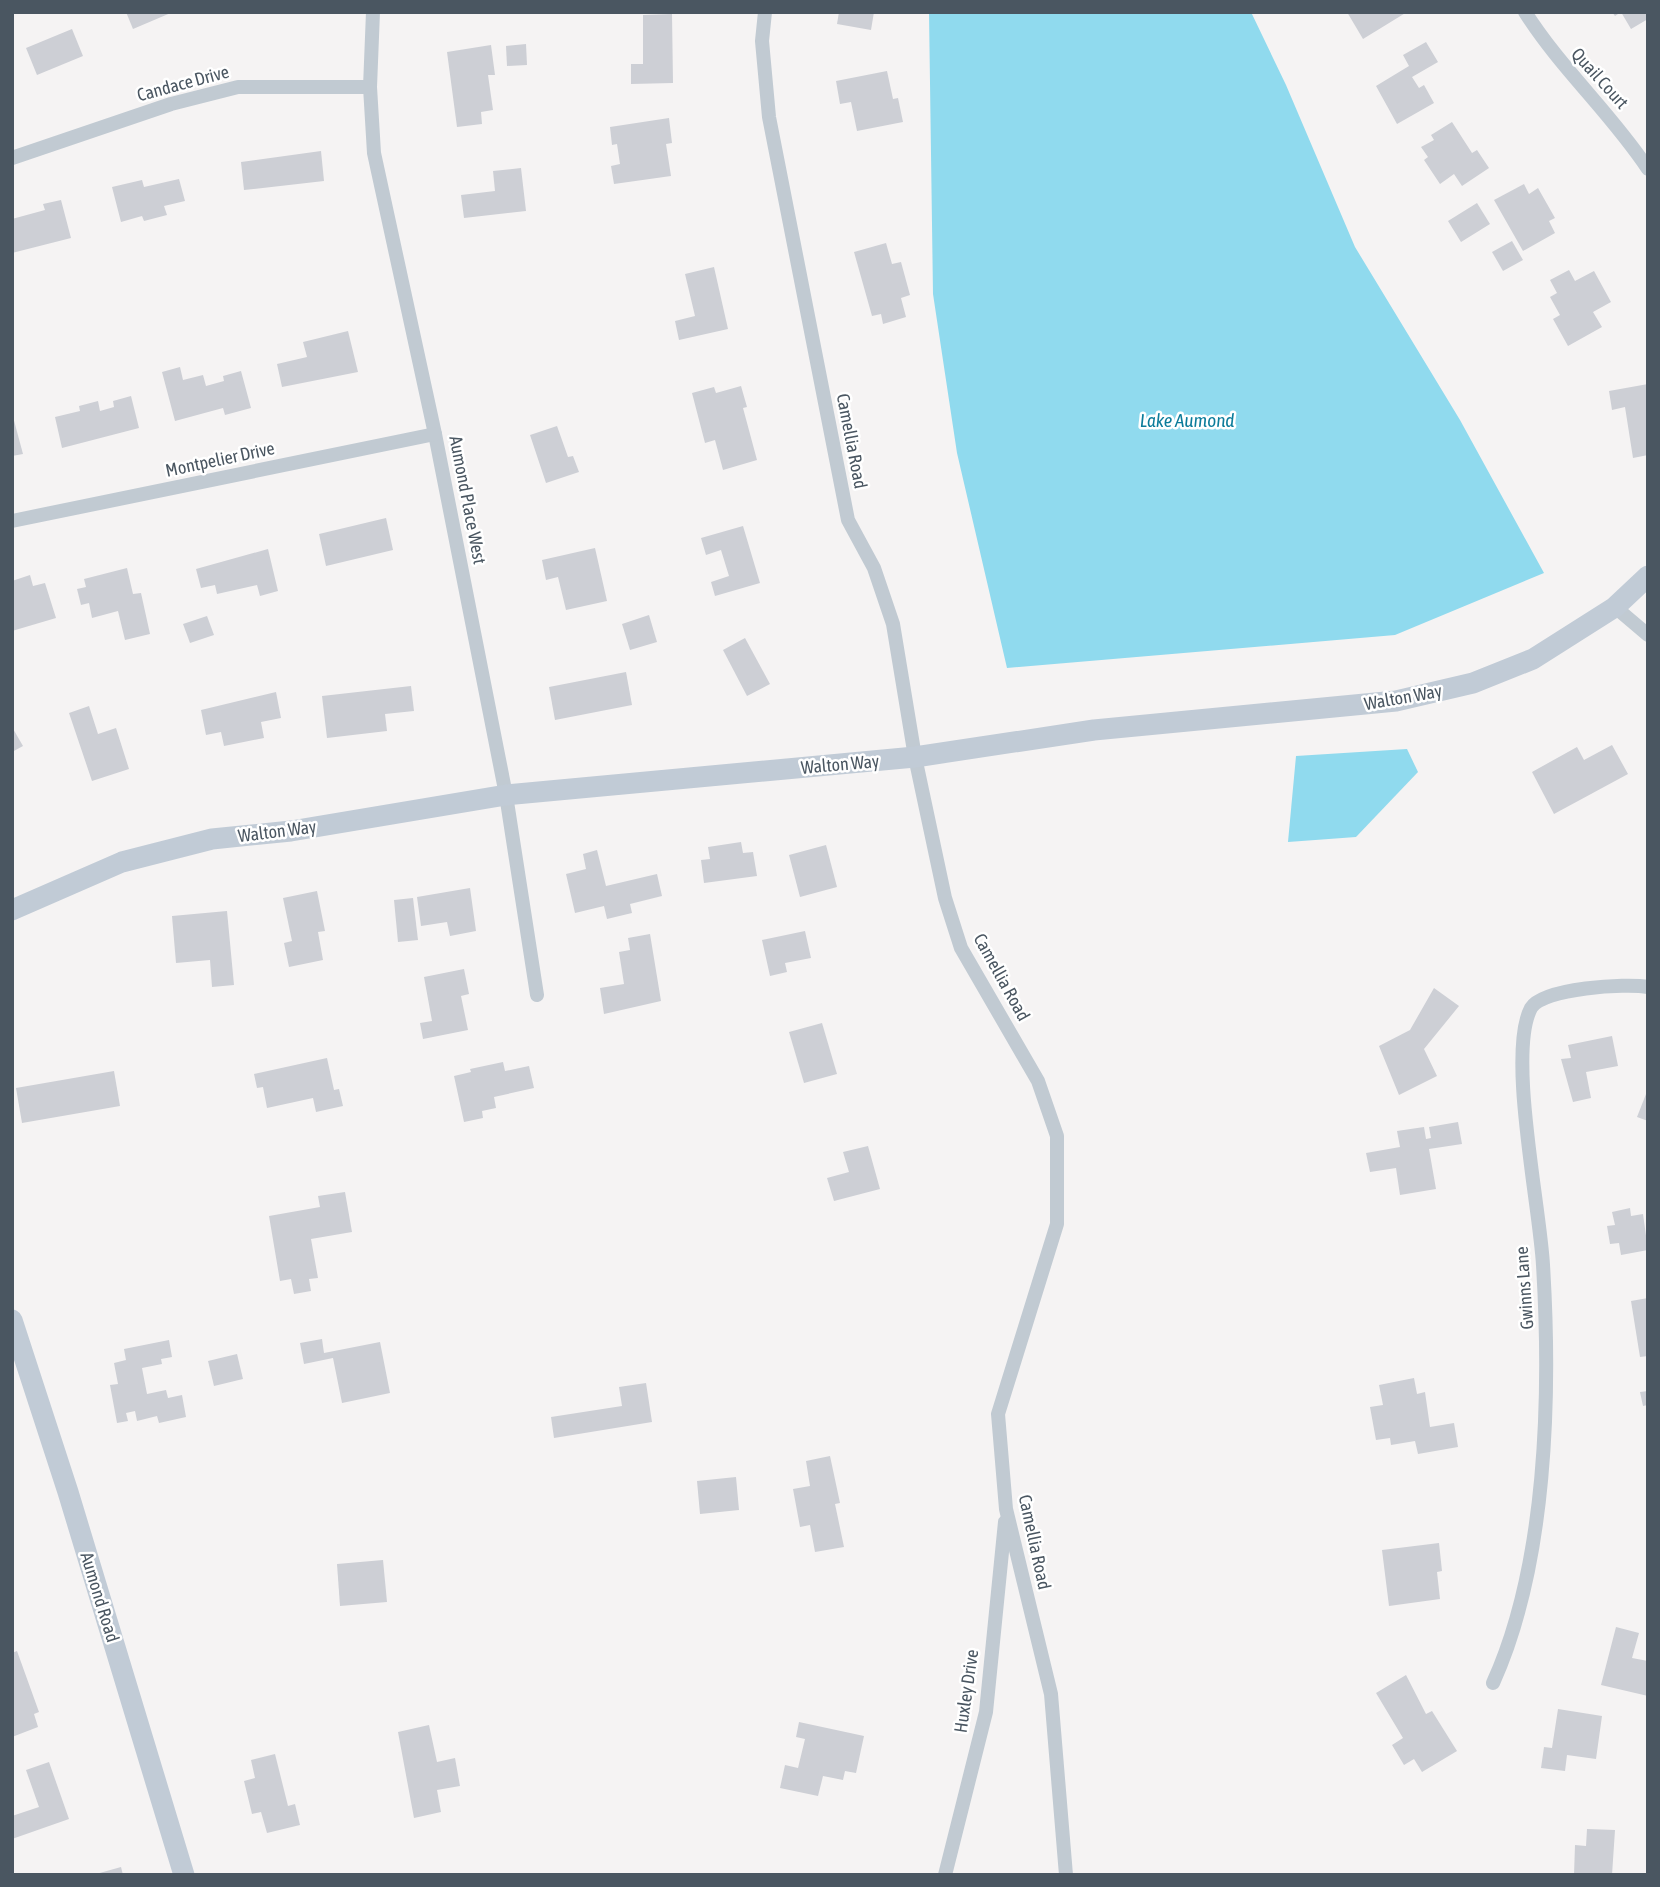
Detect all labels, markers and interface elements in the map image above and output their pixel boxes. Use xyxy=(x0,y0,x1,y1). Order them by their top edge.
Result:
street label: Quail Court xyxy=(1567,43,1633,113)
street label: Candace Drive xyxy=(135,61,231,105)
street label: Camellia Road xyxy=(832,392,872,490)
water label: Lake Aumond xyxy=(1140,409,1234,431)
street label: Aumond Place West xyxy=(445,434,491,566)
street label: Montpelier Drive xyxy=(164,437,276,481)
street label: Walton Way xyxy=(1362,680,1444,714)
street label: Walton Way xyxy=(800,750,880,778)
street label: Walton Way xyxy=(237,816,317,846)
street label: Camellia Road xyxy=(969,930,1035,1024)
street label: Gwinns Lane xyxy=(1511,1246,1537,1330)
street label: Camellia Road xyxy=(1015,1493,1055,1591)
street label: Aumond Road xyxy=(76,1549,124,1645)
street label: Huxley Drive xyxy=(950,1648,982,1734)

